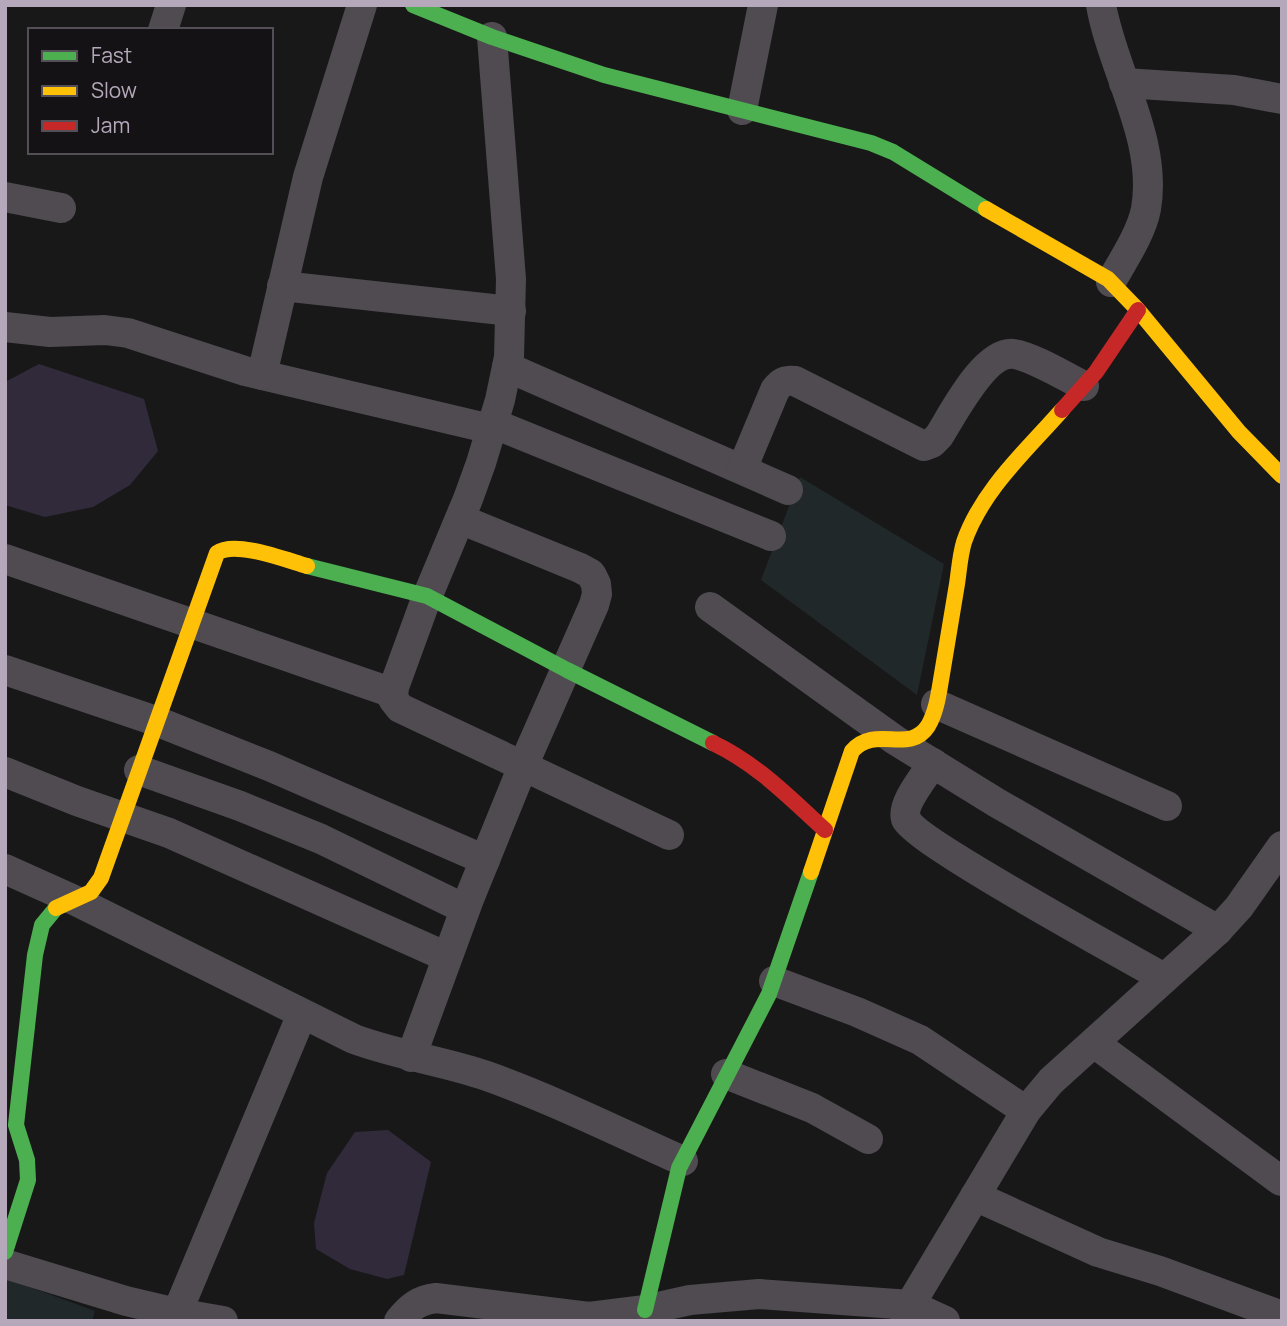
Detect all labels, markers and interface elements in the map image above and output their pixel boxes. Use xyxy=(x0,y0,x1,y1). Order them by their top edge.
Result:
legend xyxy=(28,28,273,154)
text: Fast xyxy=(91,41,132,69)
text: Slow xyxy=(91,76,137,104)
text: Jam xyxy=(91,111,130,139)

